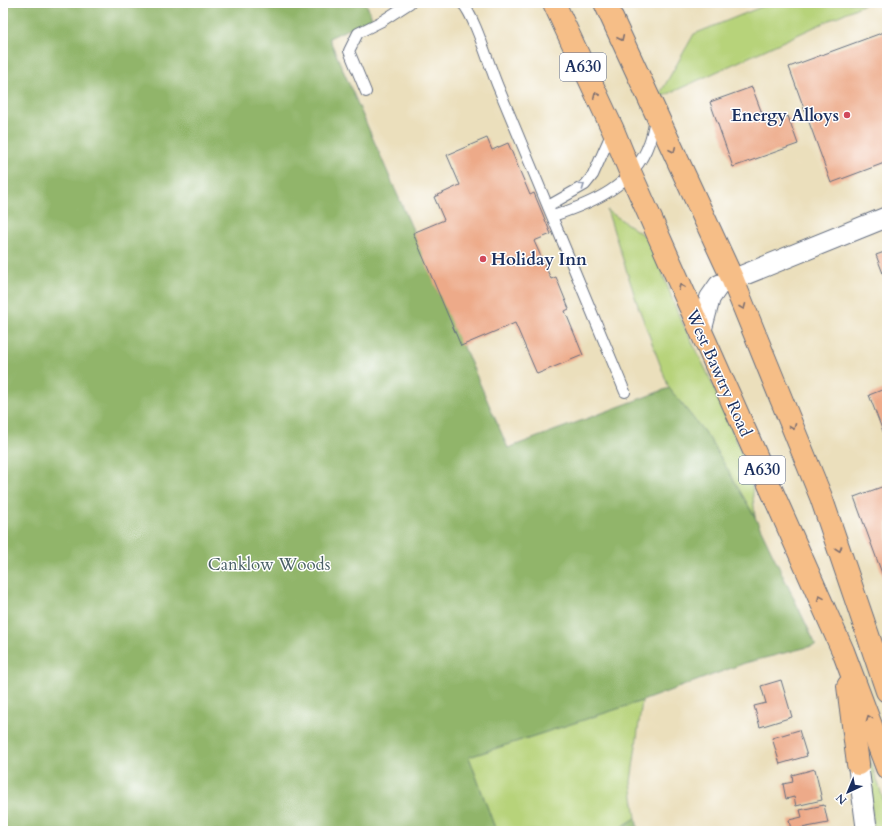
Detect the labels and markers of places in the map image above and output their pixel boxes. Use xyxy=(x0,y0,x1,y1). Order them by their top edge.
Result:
place label: Energy Alloys xyxy=(731,104,839,127)
marker: Energy Alloys xyxy=(842,110,852,120)
place label: Holiday Inn xyxy=(491,248,587,271)
marker: Holiday Inn xyxy=(478,254,488,264)

